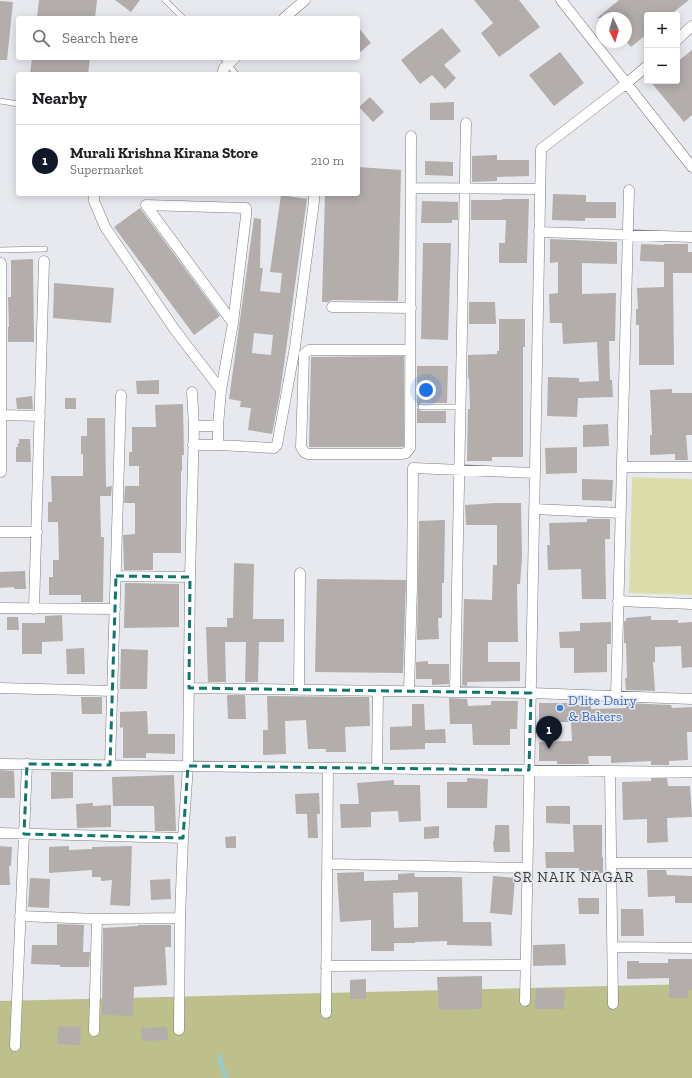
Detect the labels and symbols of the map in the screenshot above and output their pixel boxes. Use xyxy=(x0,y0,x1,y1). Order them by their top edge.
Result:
north arrow xyxy=(596,12,632,48)
your location xyxy=(416,380,436,400)
place label: D'lite Dairy & Bakers xyxy=(568,692,638,725)
marker: D'lite Dairy & Bakers xyxy=(555,703,565,713)
pin: 1 xyxy=(536,716,562,749)
district label: SR NAIK NAGAR xyxy=(513,868,635,886)

